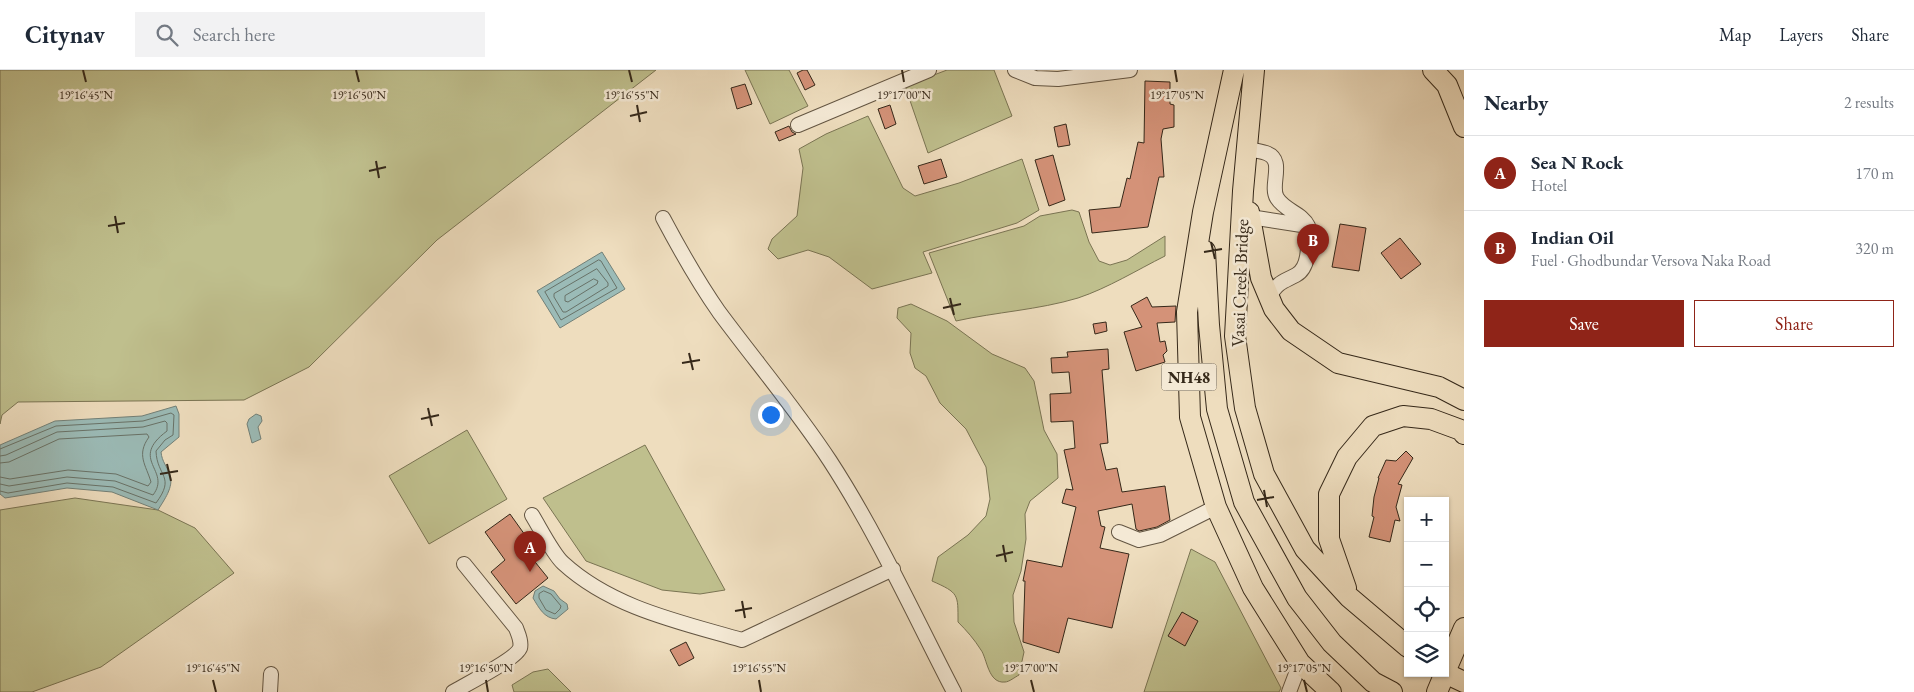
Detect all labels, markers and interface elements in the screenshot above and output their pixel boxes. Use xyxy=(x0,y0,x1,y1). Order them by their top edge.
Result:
search box xyxy=(135,12,485,57)
text: Citynav xyxy=(25,19,105,50)
icon: search xyxy=(153,21,181,49)
text: Search here xyxy=(193,22,275,47)
text: Map xyxy=(1719,23,1751,46)
text: Layers xyxy=(1779,23,1823,46)
text: Share xyxy=(1851,23,1889,46)
text: 19°16'45"N xyxy=(59,87,113,103)
text: 19°16'50"N xyxy=(332,87,386,103)
text: 19°16'55"N xyxy=(605,87,659,103)
text: 19°17'00"N xyxy=(877,87,931,103)
text: 19°17'05"N xyxy=(1150,87,1204,103)
text: Nearby xyxy=(1484,89,1548,116)
text: 2 results xyxy=(1844,92,1894,113)
text: Sea N Rock xyxy=(1531,150,1623,175)
text: A xyxy=(1494,163,1506,184)
text: 170 m xyxy=(1855,163,1894,184)
text: Hotel xyxy=(1531,175,1567,196)
street label: Vasai Creek Bridge xyxy=(1226,219,1253,347)
pin: B xyxy=(1297,224,1329,265)
text: Indian Oil xyxy=(1531,225,1614,250)
text: B xyxy=(1495,238,1505,259)
text: 320 m xyxy=(1855,238,1894,259)
text: Fuel · Ghodbundar Versova Naka Road xyxy=(1531,250,1771,271)
button: Save xyxy=(1484,300,1684,347)
button: Share xyxy=(1694,300,1894,347)
road number: NH48 xyxy=(1162,364,1216,390)
your location xyxy=(758,402,784,428)
map controls xyxy=(1404,497,1449,677)
button: + xyxy=(1404,497,1449,542)
pin: A xyxy=(514,531,546,572)
button: − xyxy=(1404,542,1449,587)
button: locate xyxy=(1404,587,1449,632)
button: layers xyxy=(1404,632,1449,677)
text: 19°16'45"N xyxy=(186,660,240,676)
text: 19°16'50"N xyxy=(459,660,513,676)
text: 19°16'55"N xyxy=(732,660,786,676)
text: 19°17'00"N xyxy=(1004,660,1058,676)
text: 19°17'05"N xyxy=(1277,660,1331,676)

